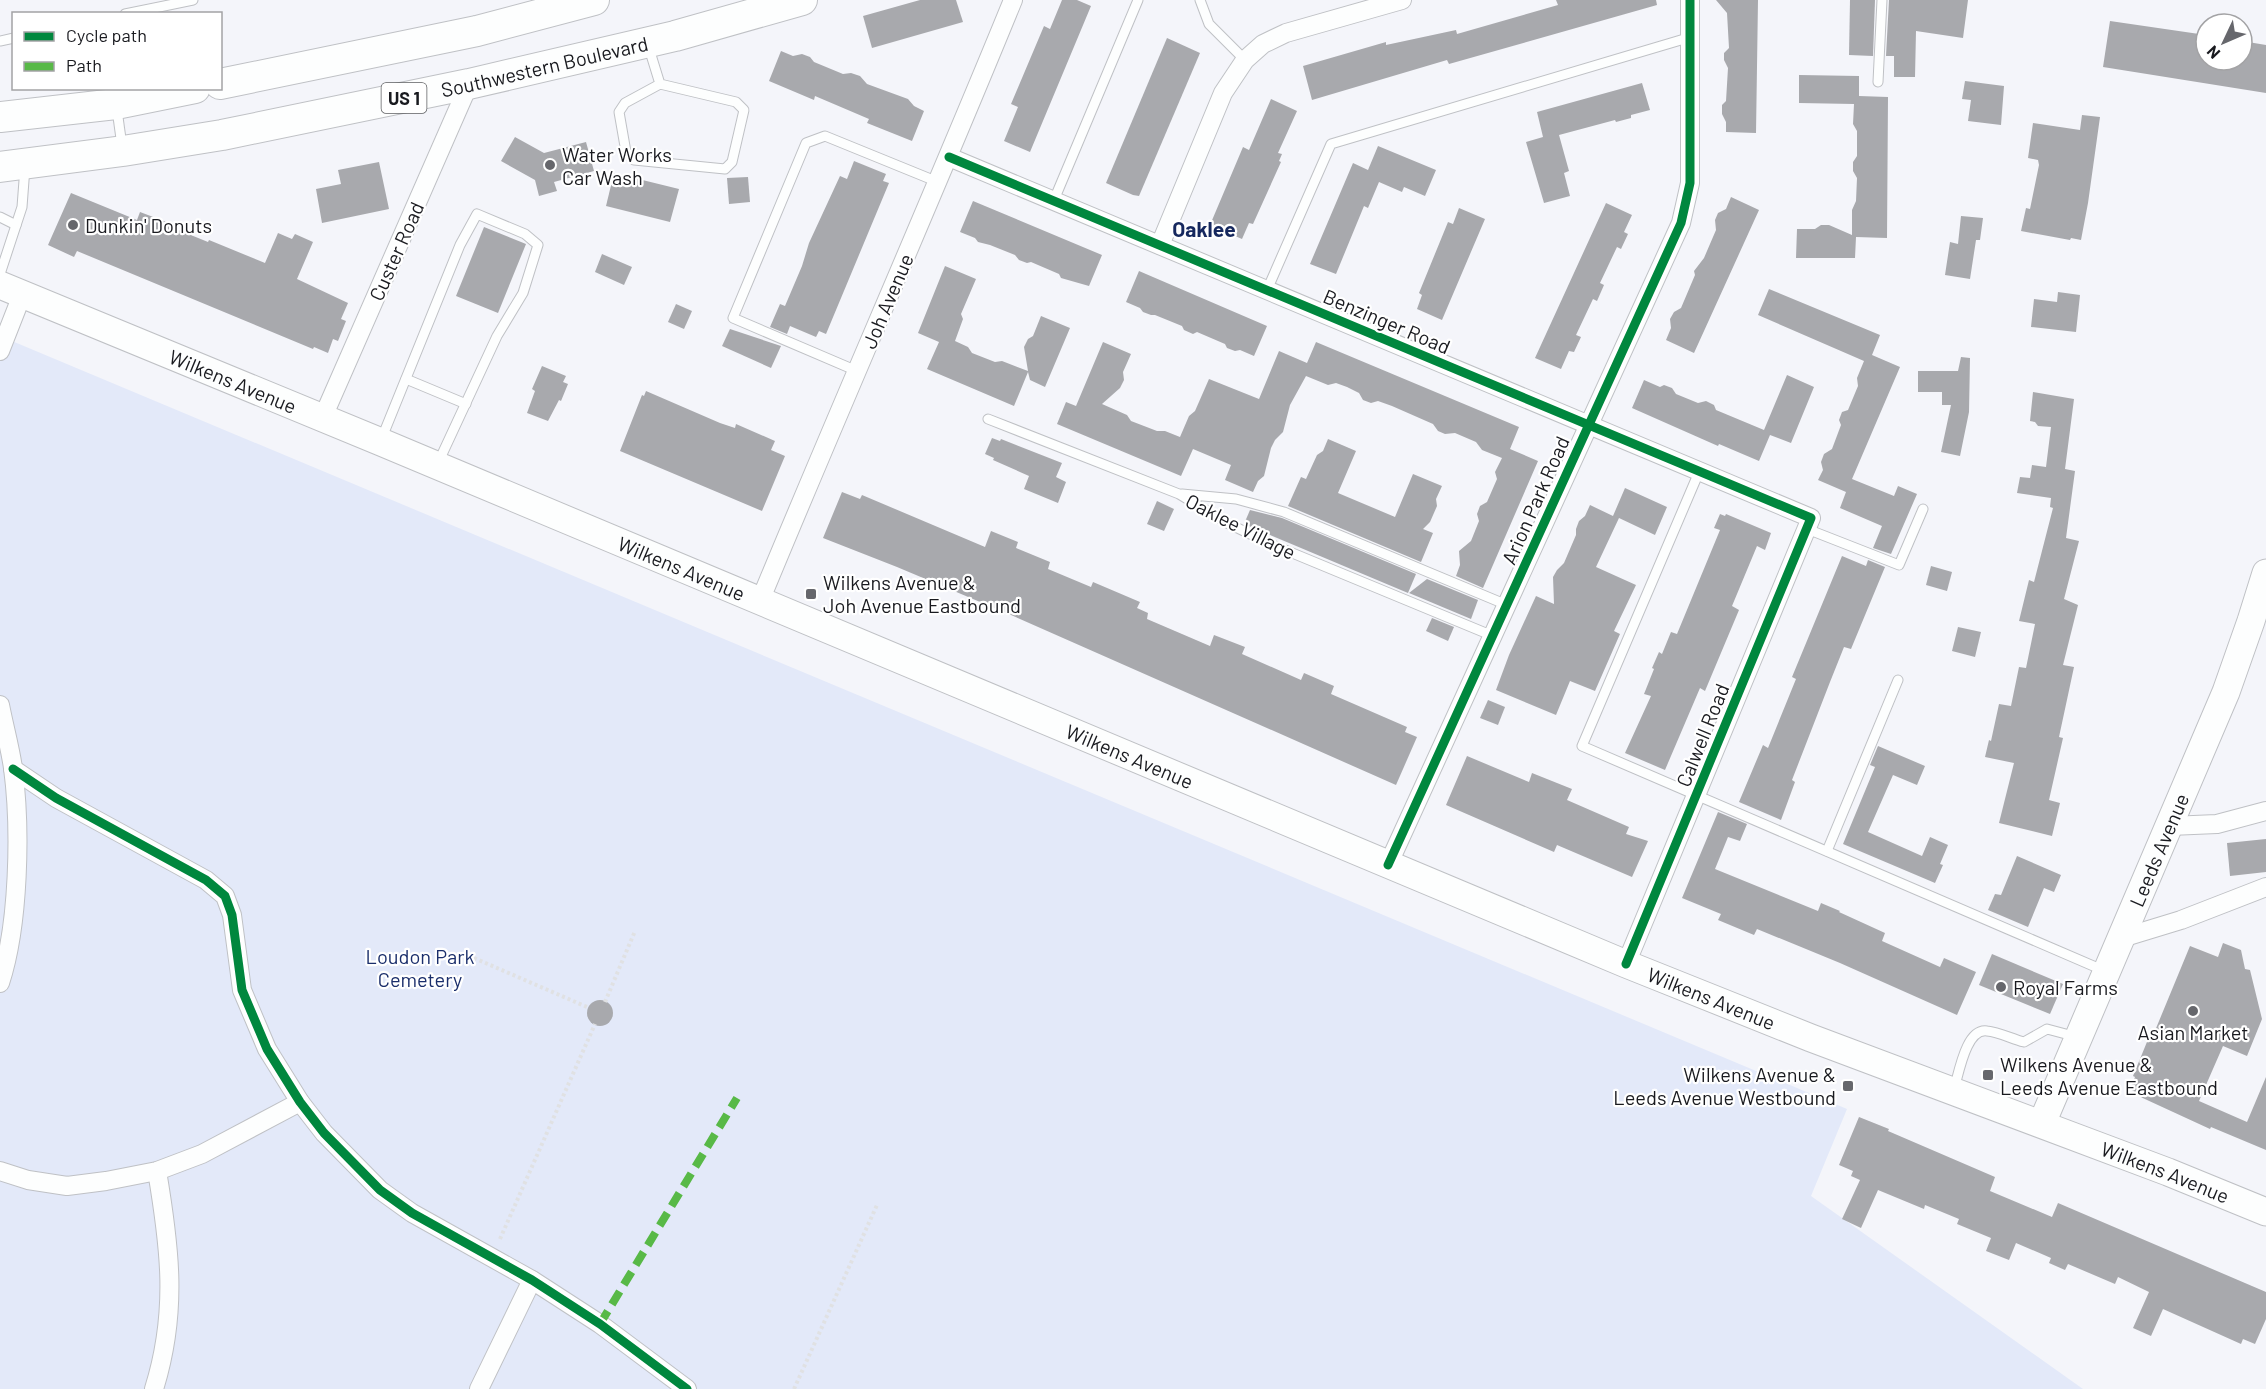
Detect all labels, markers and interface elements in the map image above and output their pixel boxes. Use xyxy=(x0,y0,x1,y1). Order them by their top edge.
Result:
legend xyxy=(12,12,222,90)
north arrow xyxy=(2194,12,2254,72)
text: Cycle path xyxy=(66,24,147,46)
street label: Southwestern Boulevard xyxy=(439,31,650,102)
text: N xyxy=(2202,42,2223,63)
text: Path xyxy=(66,54,102,76)
road number: US 1 xyxy=(382,83,426,113)
place label: Water Works Car Wash xyxy=(562,142,672,189)
marker: Water Works Car Wash xyxy=(543,158,557,172)
street label: Custer Road xyxy=(364,198,428,304)
place label: Dunkin' Donuts xyxy=(85,213,212,237)
district label: Oaklee xyxy=(1172,216,1236,241)
marker: Dunkin' Donuts xyxy=(66,218,80,232)
street label: Joh Avenue xyxy=(856,250,918,352)
street label: Benzinger Road xyxy=(1320,283,1454,359)
street label: Wilkens Avenue xyxy=(166,344,300,418)
street label: Arion Park Road xyxy=(1496,432,1574,568)
street label: Oaklee Village xyxy=(1182,488,1300,564)
street label: Wilkens Avenue xyxy=(614,531,749,605)
place label: Wilkens Avenue & Joh Avenue Eastbound xyxy=(823,570,1021,617)
marker: Wilkens Avenue & Joh Avenue Eastbound xyxy=(804,587,818,601)
street label: Calwell Road xyxy=(1670,680,1734,790)
street label: Wilkens Avenue xyxy=(1063,719,1197,793)
street label: Leeds Avenue xyxy=(2124,790,2193,910)
park label: Loudon Park Cemetery xyxy=(366,944,474,991)
street label: Wilkens Avenue xyxy=(1644,962,1779,1034)
place label: Royal Farms xyxy=(2013,975,2118,999)
marker: Royal Farms xyxy=(1994,980,2008,994)
marker: Asian Market xyxy=(2186,1004,2200,1018)
place label: Asian Market xyxy=(2137,1020,2249,1044)
place label: Wilkens Avenue & Leeds Avenue Eastbound xyxy=(2000,1052,2218,1099)
place label: Wilkens Avenue & Leeds Avenue Westbound xyxy=(1613,1062,1836,1109)
marker: Wilkens Avenue & Leeds Avenue Eastbound xyxy=(1981,1068,1995,1082)
marker: Wilkens Avenue & Leeds Avenue Westbound xyxy=(1841,1079,1855,1093)
street label: Wilkens Avenue xyxy=(2098,1136,2233,1208)

